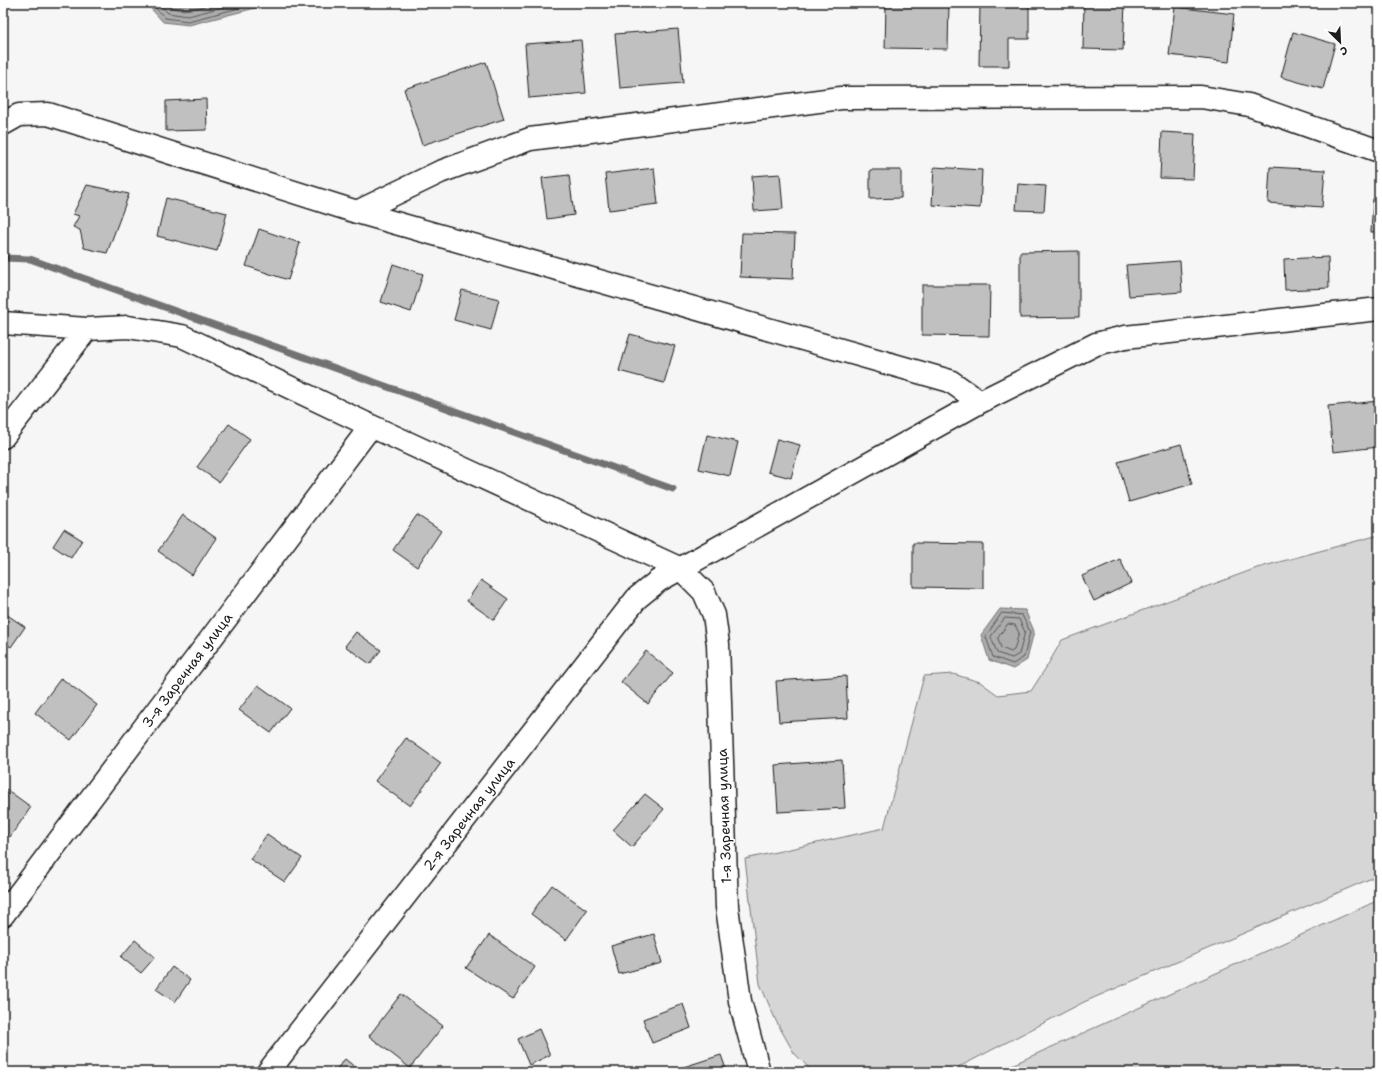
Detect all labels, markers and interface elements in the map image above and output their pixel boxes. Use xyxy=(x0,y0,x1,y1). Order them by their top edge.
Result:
north arrow xyxy=(1320,22,1360,62)
text: С xyxy=(1338,42,1350,59)
street label: 3-я Заречная улица xyxy=(138,609,236,731)
street label: 1-я Заречная улица xyxy=(713,748,735,884)
street label: 2-я Заречная улица xyxy=(419,754,519,874)

